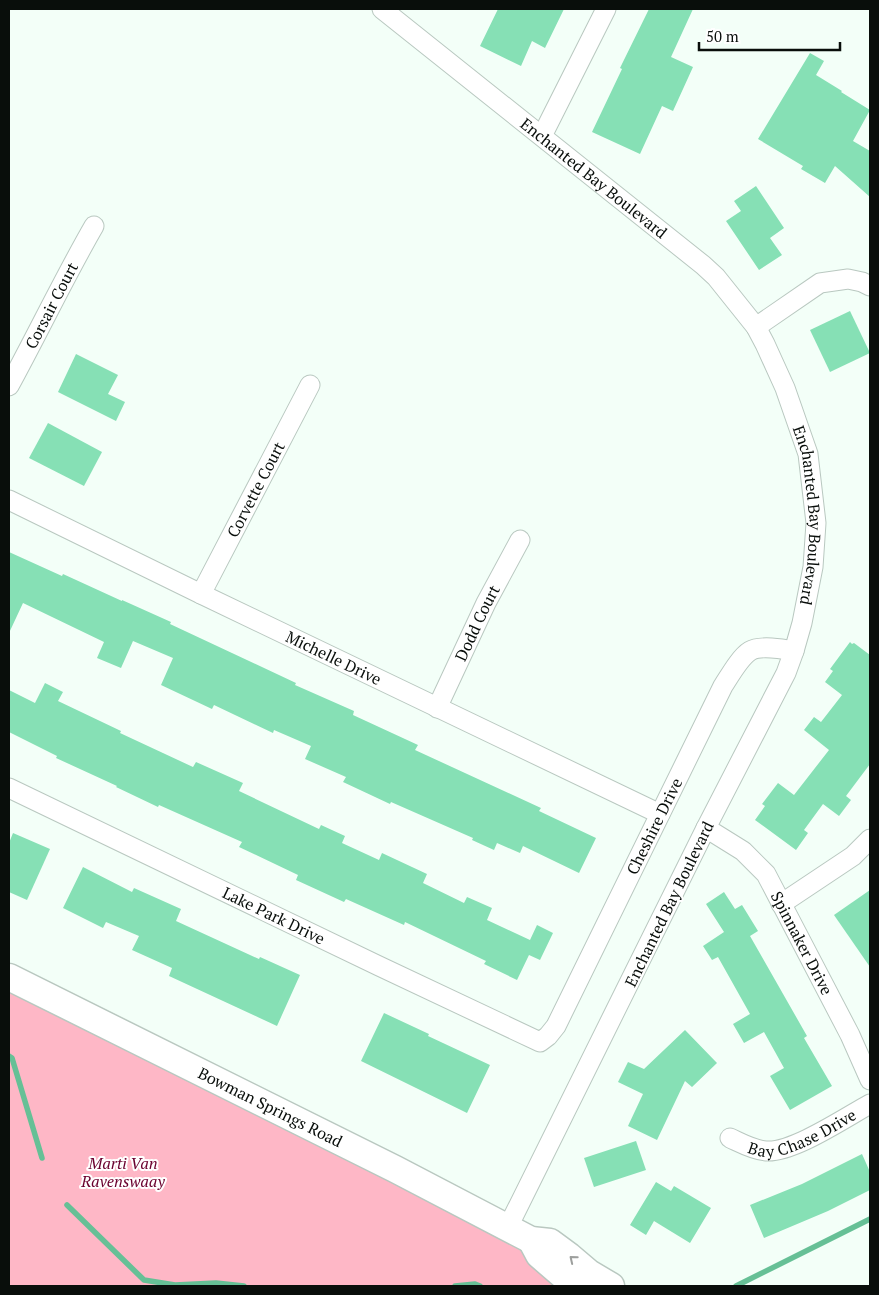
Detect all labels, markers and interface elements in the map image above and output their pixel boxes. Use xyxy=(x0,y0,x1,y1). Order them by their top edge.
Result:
scale bar xyxy=(699,20,840,52)
text: 50 m xyxy=(706,26,739,46)
street label: Enchanted Bay Boulevard xyxy=(516,113,672,243)
street label: Corsair Court xyxy=(20,258,83,353)
street label: Enchanted Bay Boulevard xyxy=(788,422,827,607)
street label: Corvette Court xyxy=(222,438,290,541)
street label: Dodd Court xyxy=(449,581,505,665)
street label: Michelle Drive xyxy=(282,625,385,690)
street label: Cheshire Drive xyxy=(621,774,687,878)
street label: Enchanted Bay Boulevard xyxy=(619,817,719,990)
street label: Lake Park Drive xyxy=(219,881,329,949)
street label: Spinnaker Drive xyxy=(766,887,838,999)
street label: Bowman Springs Road xyxy=(195,1062,346,1152)
street label: Bay Chase Drive xyxy=(745,1104,860,1162)
park label: Marti Van Ravenswaay xyxy=(80,1152,165,1192)
one-way arrow xyxy=(570,1256,579,1264)

